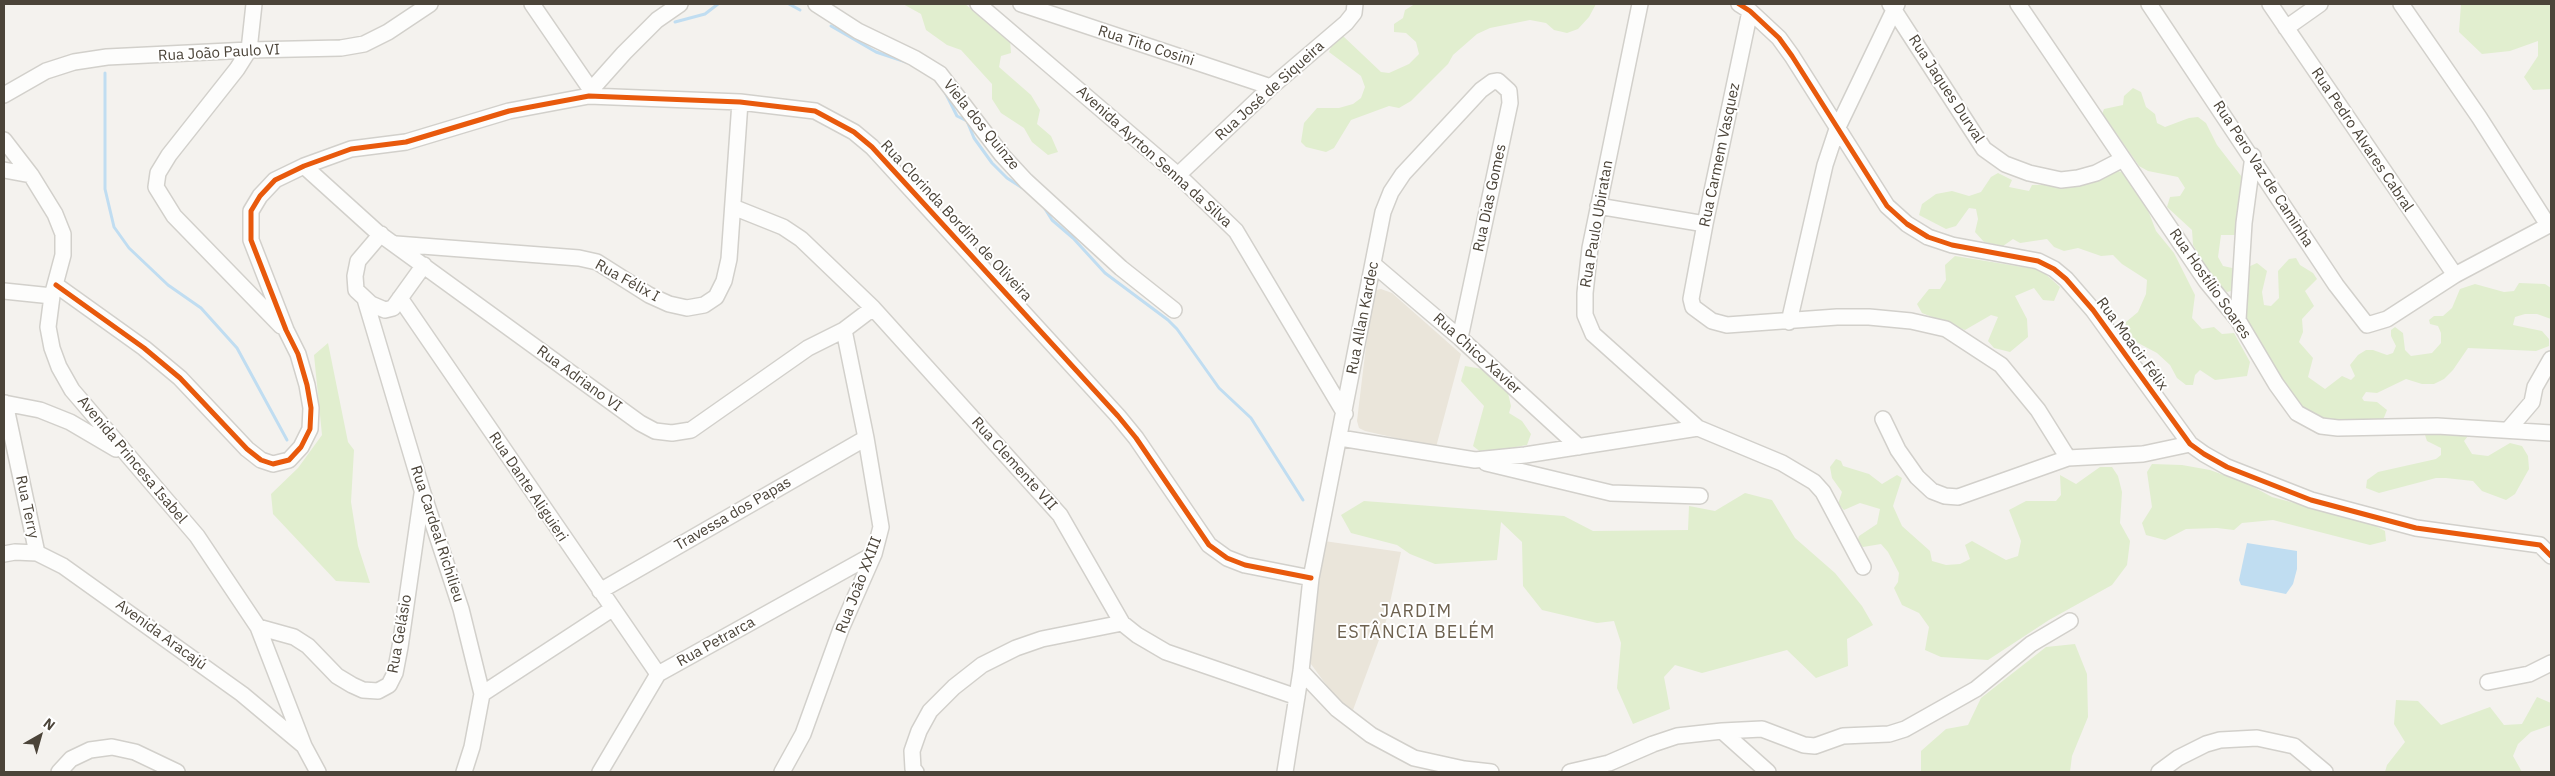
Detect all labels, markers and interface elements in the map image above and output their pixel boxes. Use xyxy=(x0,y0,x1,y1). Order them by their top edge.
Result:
street label: Rua Tito Cosini xyxy=(1096,22,1196,70)
street label: Rua Jaques Durval xyxy=(1904,32,1988,146)
street label: Rua José de Siqueira xyxy=(1212,37,1328,145)
street label: Rua João Paulo VI xyxy=(157,41,281,65)
street label: Rua Pedro Alvares Cabral xyxy=(2307,65,2417,215)
street label: Viela dos Quinze xyxy=(939,76,1023,174)
street label: Rua Carmem Vasquez xyxy=(1696,81,1744,229)
street label: Avenida Ayrton Senna da Silva xyxy=(1073,82,1235,232)
street label: Rua Pero Vaz de Caminha xyxy=(2209,97,2317,251)
street label: Rua Clorinda Bordim de Oliveira xyxy=(877,137,1035,305)
street label: Rua Dias Gomes xyxy=(1470,142,1510,254)
street label: Rua Paulo Ubiratan xyxy=(1577,159,1617,289)
street label: Rua Hostílio Soares xyxy=(2165,225,2255,343)
street label: Rua Félix I xyxy=(592,256,662,306)
street label: Rua Allan Kardec xyxy=(1343,260,1383,376)
street label: Rua Moacir Félix xyxy=(2092,294,2172,394)
street label: Rua Chico Xavier xyxy=(1429,310,1525,398)
street label: Rua Adriano VI xyxy=(533,342,625,416)
street label: Avenida Princesa Isabel xyxy=(73,393,191,527)
street label: Rua Clemente VII xyxy=(967,414,1061,514)
street label: Rua Dante Aliguieri xyxy=(485,429,571,545)
street label: Rua Cardeal Richilieu xyxy=(406,463,468,605)
street label: Travessa dos Papas xyxy=(671,473,795,555)
street label: Rua Terry xyxy=(12,474,42,540)
street label: Rua João XXIII xyxy=(832,534,886,636)
street label: Rua Gelásio xyxy=(384,593,416,675)
street label: Avenida Aracajú xyxy=(112,596,210,674)
district label: JARDIM ESTÂNCIA BELÉM xyxy=(1335,601,1497,644)
street label: Rua Petrarca xyxy=(674,613,758,671)
north arrow xyxy=(15,711,65,761)
text: N xyxy=(40,714,59,734)

